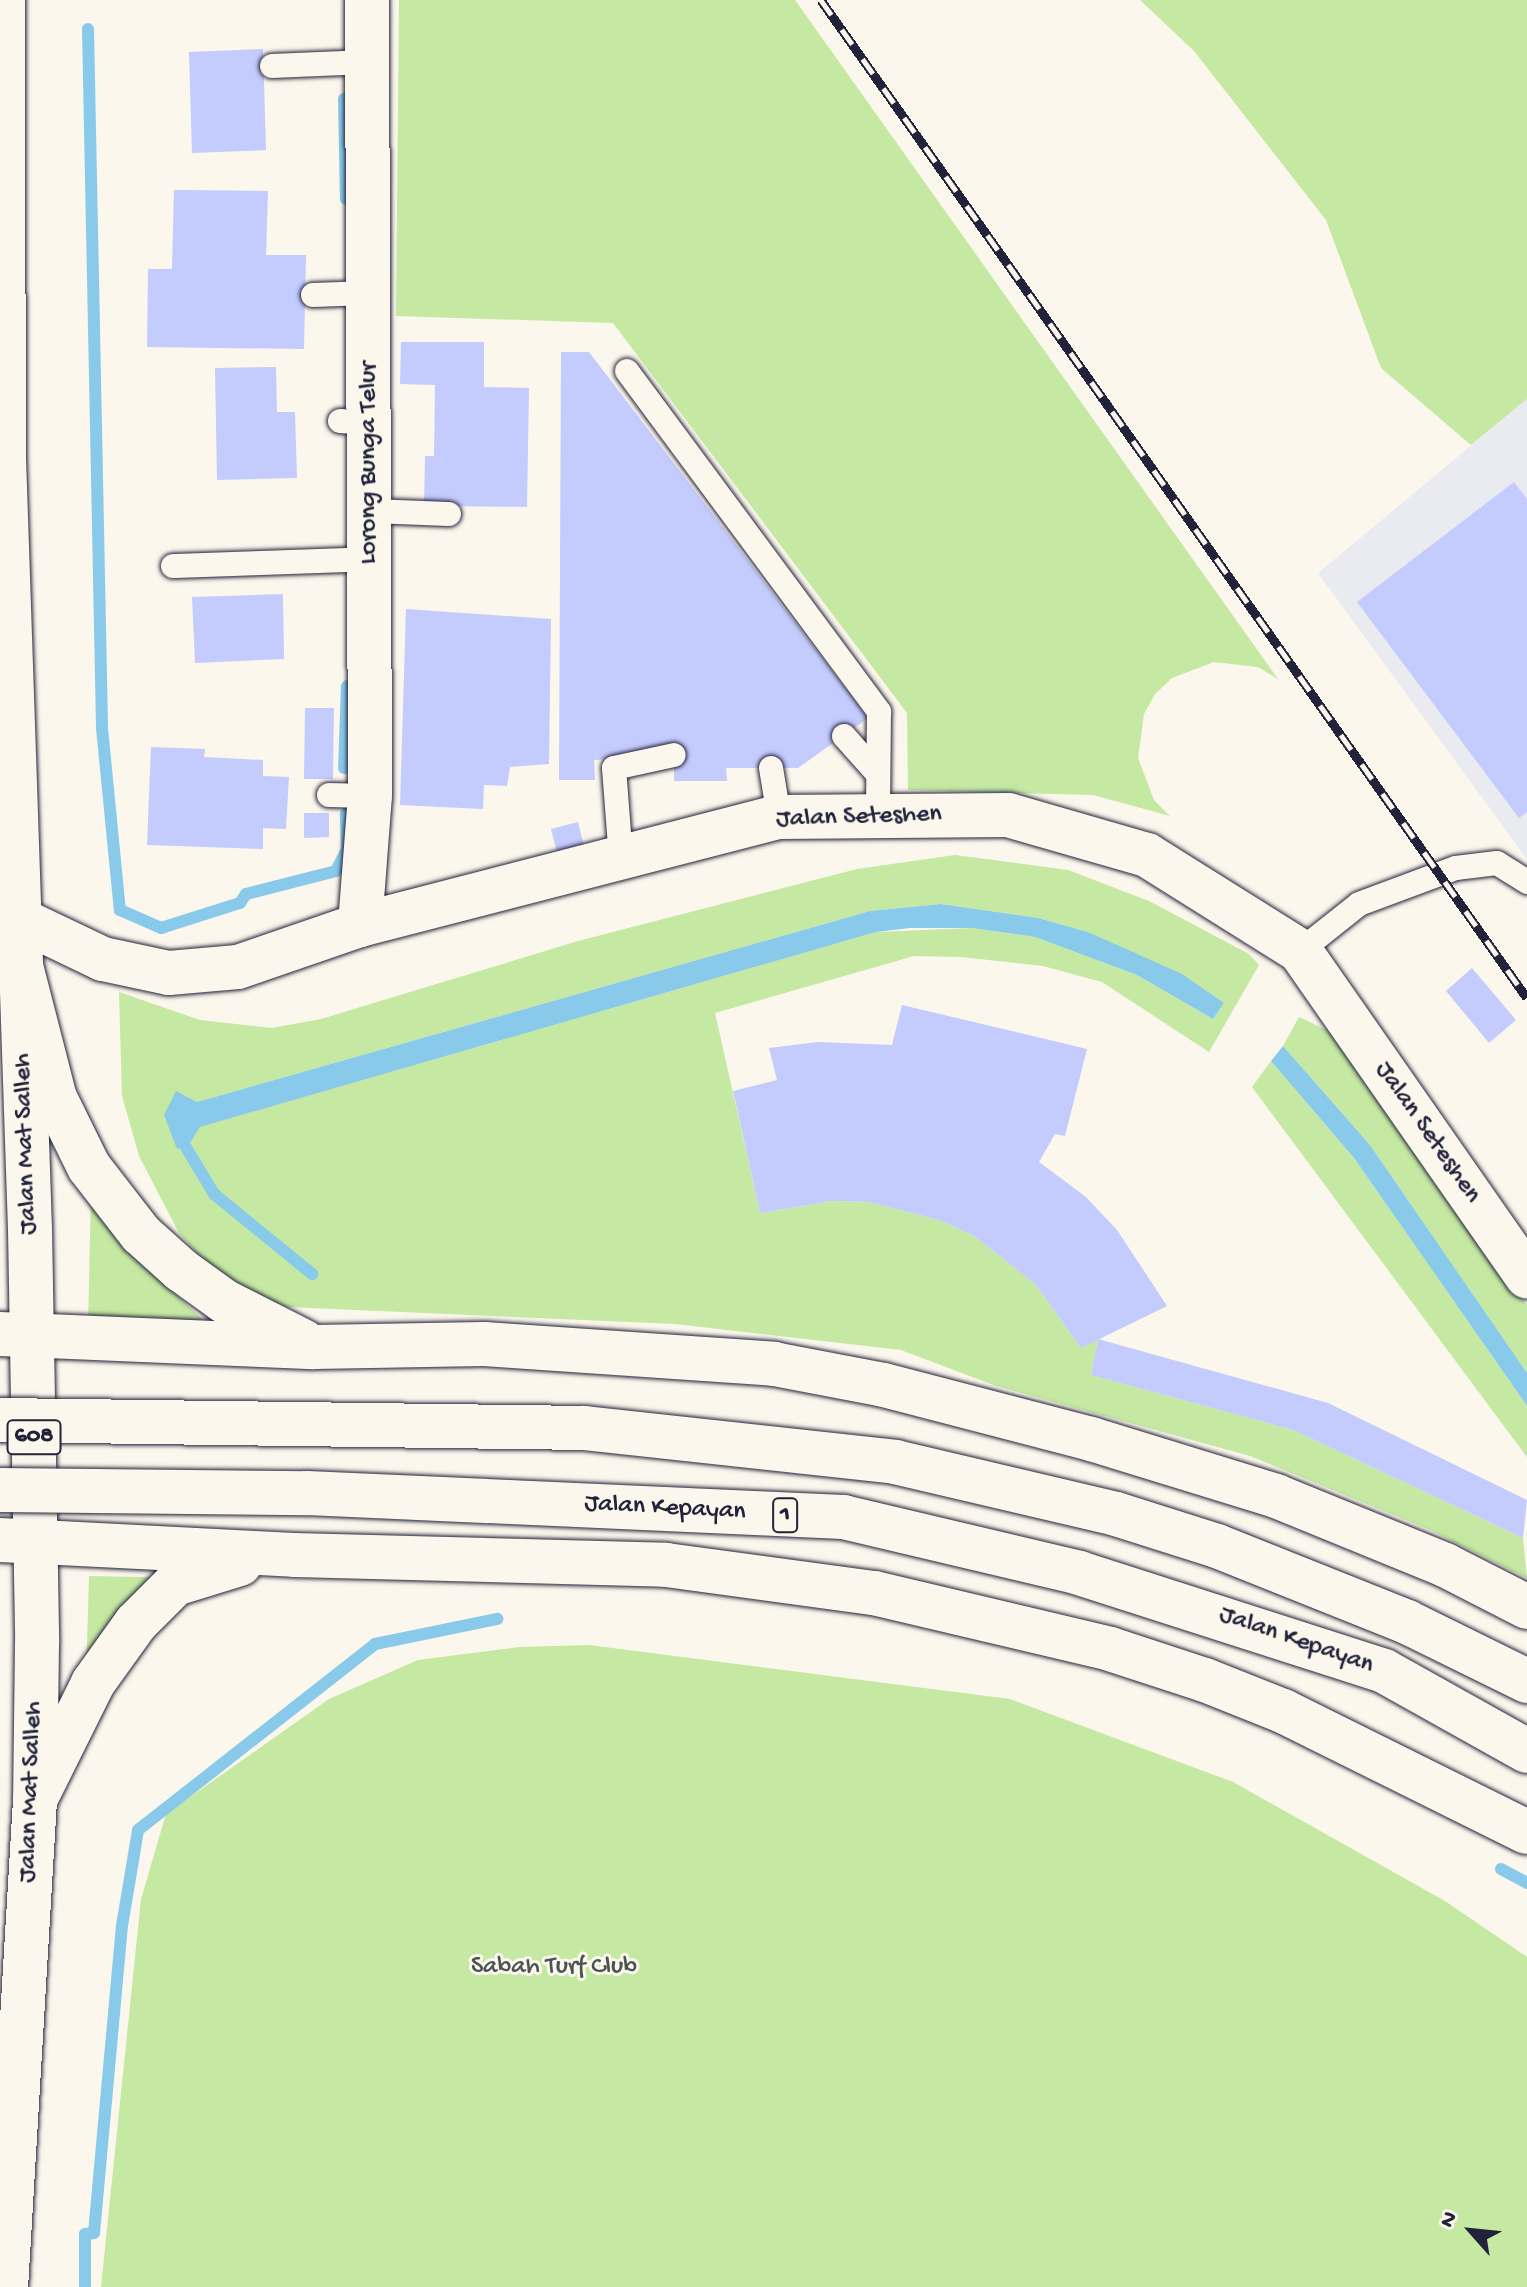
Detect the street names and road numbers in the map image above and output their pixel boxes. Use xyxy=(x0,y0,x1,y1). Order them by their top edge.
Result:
street label: Lorong Bunga Telur xyxy=(354,362,386,564)
street label: Jalan Seteshen xyxy=(776,800,942,836)
street label: Jalan Mat Salleh xyxy=(8,1053,46,1235)
street label: Jalan Seteshen xyxy=(1367,1056,1487,1210)
road number: 608 xyxy=(6,1417,62,1457)
street label: Jalan Kepayan xyxy=(584,1489,746,1529)
road number: 1 xyxy=(771,1495,799,1535)
street label: Jalan Kepayan xyxy=(1215,1600,1377,1682)
street label: Jalan Mat Salleh xyxy=(13,1701,51,1883)

